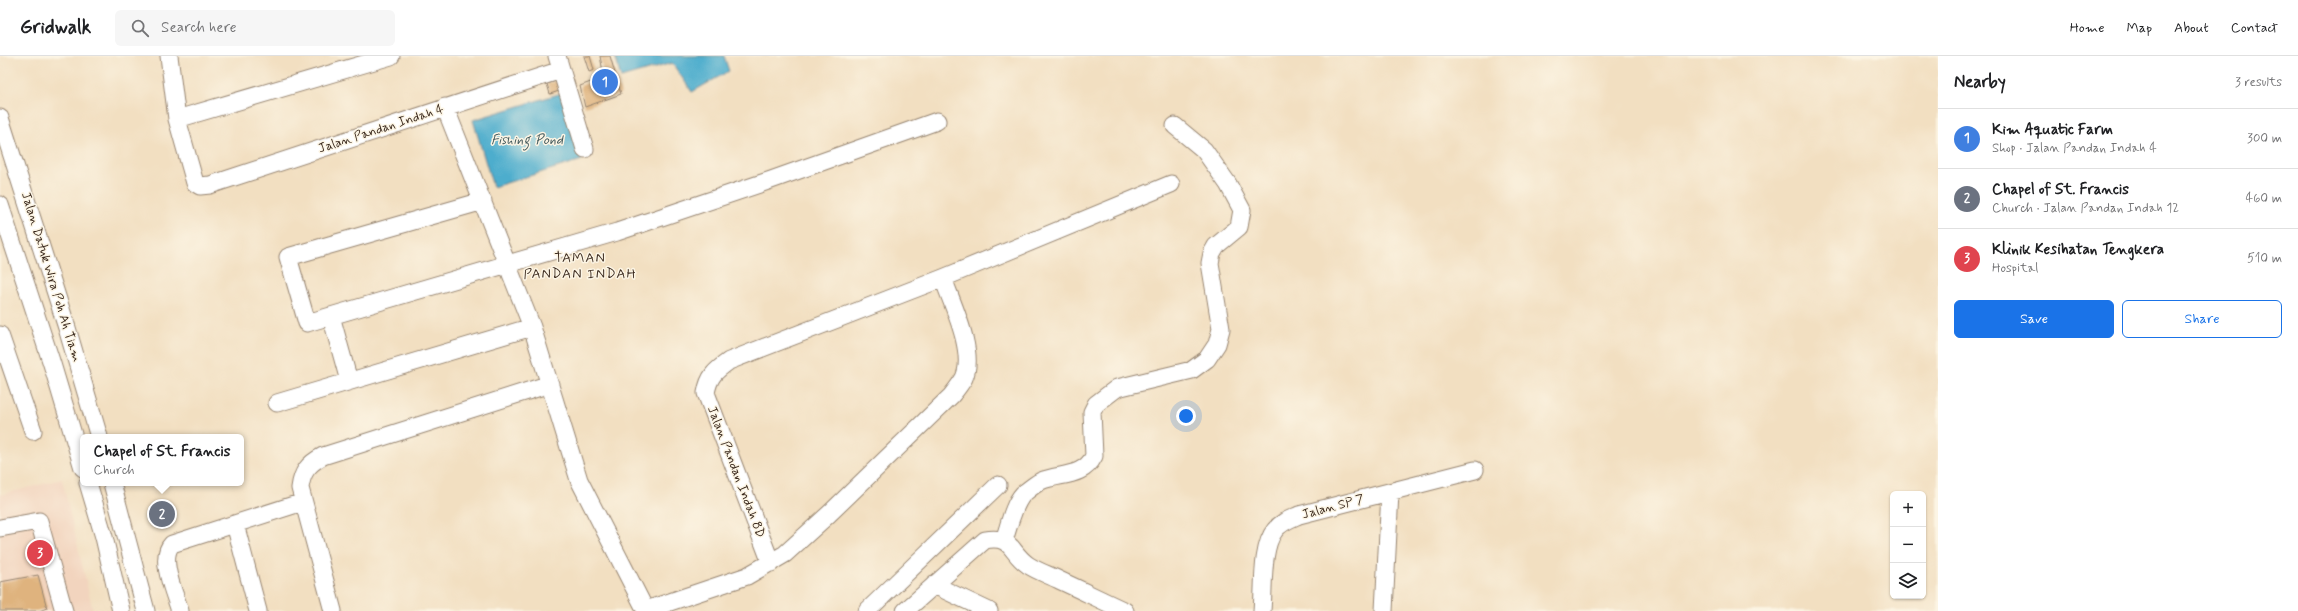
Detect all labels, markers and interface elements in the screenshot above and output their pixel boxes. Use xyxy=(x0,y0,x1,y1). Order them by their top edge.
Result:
search box xyxy=(115,10,395,46)
text: Gridwalk xyxy=(20,15,91,40)
icon: search xyxy=(129,17,151,39)
text: Search here xyxy=(161,18,237,38)
text: Home xyxy=(2070,19,2104,37)
text: Map xyxy=(2126,19,2152,37)
text: About xyxy=(2174,19,2209,37)
text: Contact xyxy=(2231,19,2278,37)
pin: 1 xyxy=(592,67,618,97)
text: Nearby xyxy=(1954,71,2006,93)
text: 3 results xyxy=(2235,74,2282,91)
street label: Jalan Pandan Indah 4 xyxy=(316,101,446,157)
text: Kim Aquatic Farm xyxy=(1992,120,2113,140)
text: 1 xyxy=(1964,130,1970,147)
text: 300 m xyxy=(2247,130,2282,147)
water label: Fishing Pond xyxy=(491,131,564,151)
text: Shop · Jalan Pandan Indah 4 xyxy=(1992,140,2157,157)
text: Chapel of St. Francis xyxy=(1992,180,2129,200)
street label: Jalan Datuk Wira Poh Ah Tiam xyxy=(17,190,85,364)
text: 2 xyxy=(1964,190,1970,207)
text: 460 m xyxy=(2246,190,2282,207)
text: Church · Jalan Pandan Indah 12 xyxy=(1992,200,2179,217)
text: Klinik Kesihatan Tengkera xyxy=(1992,240,2164,260)
district label: TAMAN PANDAN INDAH xyxy=(523,249,637,283)
text: 3 xyxy=(1964,250,1970,267)
text: 510 m xyxy=(2247,250,2282,267)
text: Hospital xyxy=(1992,260,2038,277)
button: Save xyxy=(1954,300,2114,338)
button: Share xyxy=(2122,300,2282,338)
street label: Jalan Pandan Indah 8D xyxy=(703,404,769,540)
your location xyxy=(1176,406,1196,426)
popup xyxy=(80,434,244,486)
text: Chapel of St. Francis xyxy=(94,442,231,462)
text: Church xyxy=(94,462,135,479)
street label: Jalan SP 7 xyxy=(1300,491,1366,523)
map controls xyxy=(1890,491,1926,599)
button: + xyxy=(1890,491,1926,527)
pin: 2 xyxy=(149,499,175,529)
button: − xyxy=(1890,527,1926,563)
pin: 3 xyxy=(27,538,53,568)
button: layers xyxy=(1890,563,1926,599)

